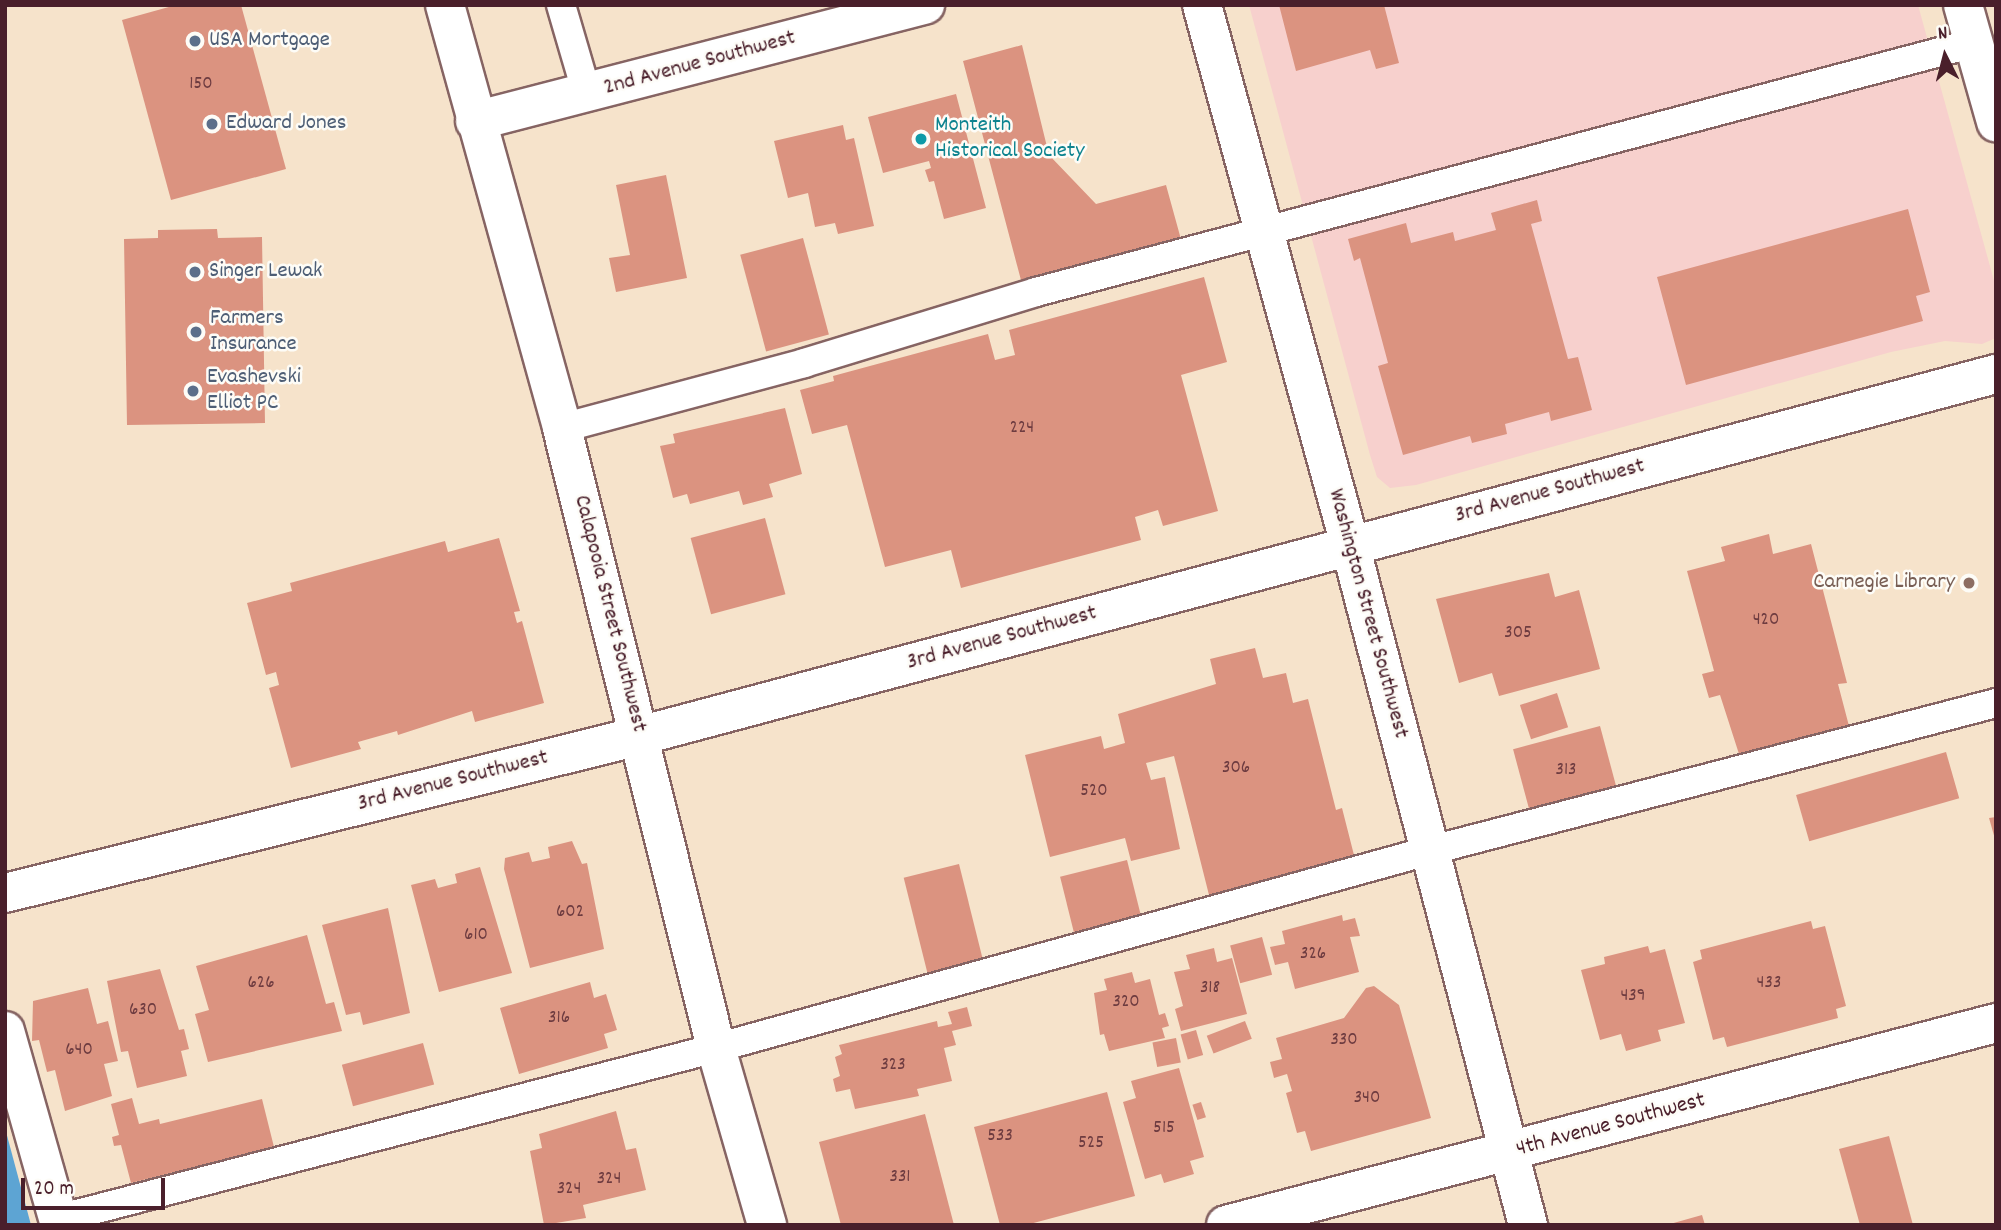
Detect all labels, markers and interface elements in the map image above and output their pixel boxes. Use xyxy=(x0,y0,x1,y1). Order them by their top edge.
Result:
north arrow xyxy=(1910,21,1980,91)
text: N xyxy=(1937,21,1949,49)
street label: 2nd Avenue Southwest xyxy=(601,25,799,103)
place label: USA Mortgage xyxy=(209,27,330,55)
marker: USA Mortgage xyxy=(187,33,203,49)
house number: 150 xyxy=(189,74,213,96)
place label: Edward Jones xyxy=(226,110,346,138)
place label: Monteith Historical Society xyxy=(935,112,1085,166)
marker: Edward Jones xyxy=(204,116,220,132)
marker: Monteith Historical Society xyxy=(913,131,929,147)
place label: Singer Lewak xyxy=(209,258,323,286)
marker: Singer Lewak xyxy=(187,264,203,280)
place label: Farmers Insurance xyxy=(210,305,297,359)
marker: Farmers Insurance xyxy=(188,324,204,340)
place label: Evashevski Elliot PC xyxy=(207,364,301,418)
marker: Evashevski Elliot PC xyxy=(185,383,201,399)
house number: 224 xyxy=(1010,418,1034,440)
street label: 3rd Avenue Southwest xyxy=(1452,453,1648,531)
street label: Washington Street Southwest xyxy=(1320,486,1414,742)
street label: Calapooia Street Southwest xyxy=(566,493,652,735)
place label: Carnegie Library xyxy=(1813,569,1955,597)
marker: Carnegie Library xyxy=(1961,575,1977,591)
street label: 3rd Avenue Southwest xyxy=(904,600,1100,678)
house number: 420 xyxy=(1753,610,1779,632)
house number: 305 xyxy=(1504,623,1532,645)
street label: 3rd Avenue Southwest xyxy=(355,745,551,819)
house number: 306 xyxy=(1222,758,1250,780)
house number: 313 xyxy=(1555,760,1577,782)
house number: 520 xyxy=(1080,781,1108,803)
house number: 602 xyxy=(556,902,584,924)
house number: 610 xyxy=(464,925,488,947)
house number: 326 xyxy=(1300,944,1326,966)
house number: 626 xyxy=(248,973,274,995)
house number: 433 xyxy=(1757,973,1781,995)
house number: 318 xyxy=(1200,978,1220,1000)
house number: 439 xyxy=(1620,986,1646,1008)
house number: 320 xyxy=(1112,992,1140,1014)
house number: 630 xyxy=(129,1000,157,1022)
house number: 316 xyxy=(548,1008,570,1030)
house number: 330 xyxy=(1330,1030,1358,1052)
house number: 640 xyxy=(65,1040,93,1062)
house number: 323 xyxy=(880,1055,906,1077)
house number: 340 xyxy=(1354,1088,1380,1110)
street label: 4th Avenue Southwest xyxy=(1514,1088,1708,1164)
house number: 515 xyxy=(1153,1118,1175,1140)
house number: 533 xyxy=(987,1126,1013,1148)
house number: 525 xyxy=(1078,1133,1104,1155)
scale bar xyxy=(24,1164,168,1208)
house number: 331 xyxy=(889,1167,911,1189)
house number: 324 xyxy=(597,1169,621,1191)
text: 20 m xyxy=(34,1175,74,1205)
house number: 324 xyxy=(557,1179,581,1201)

